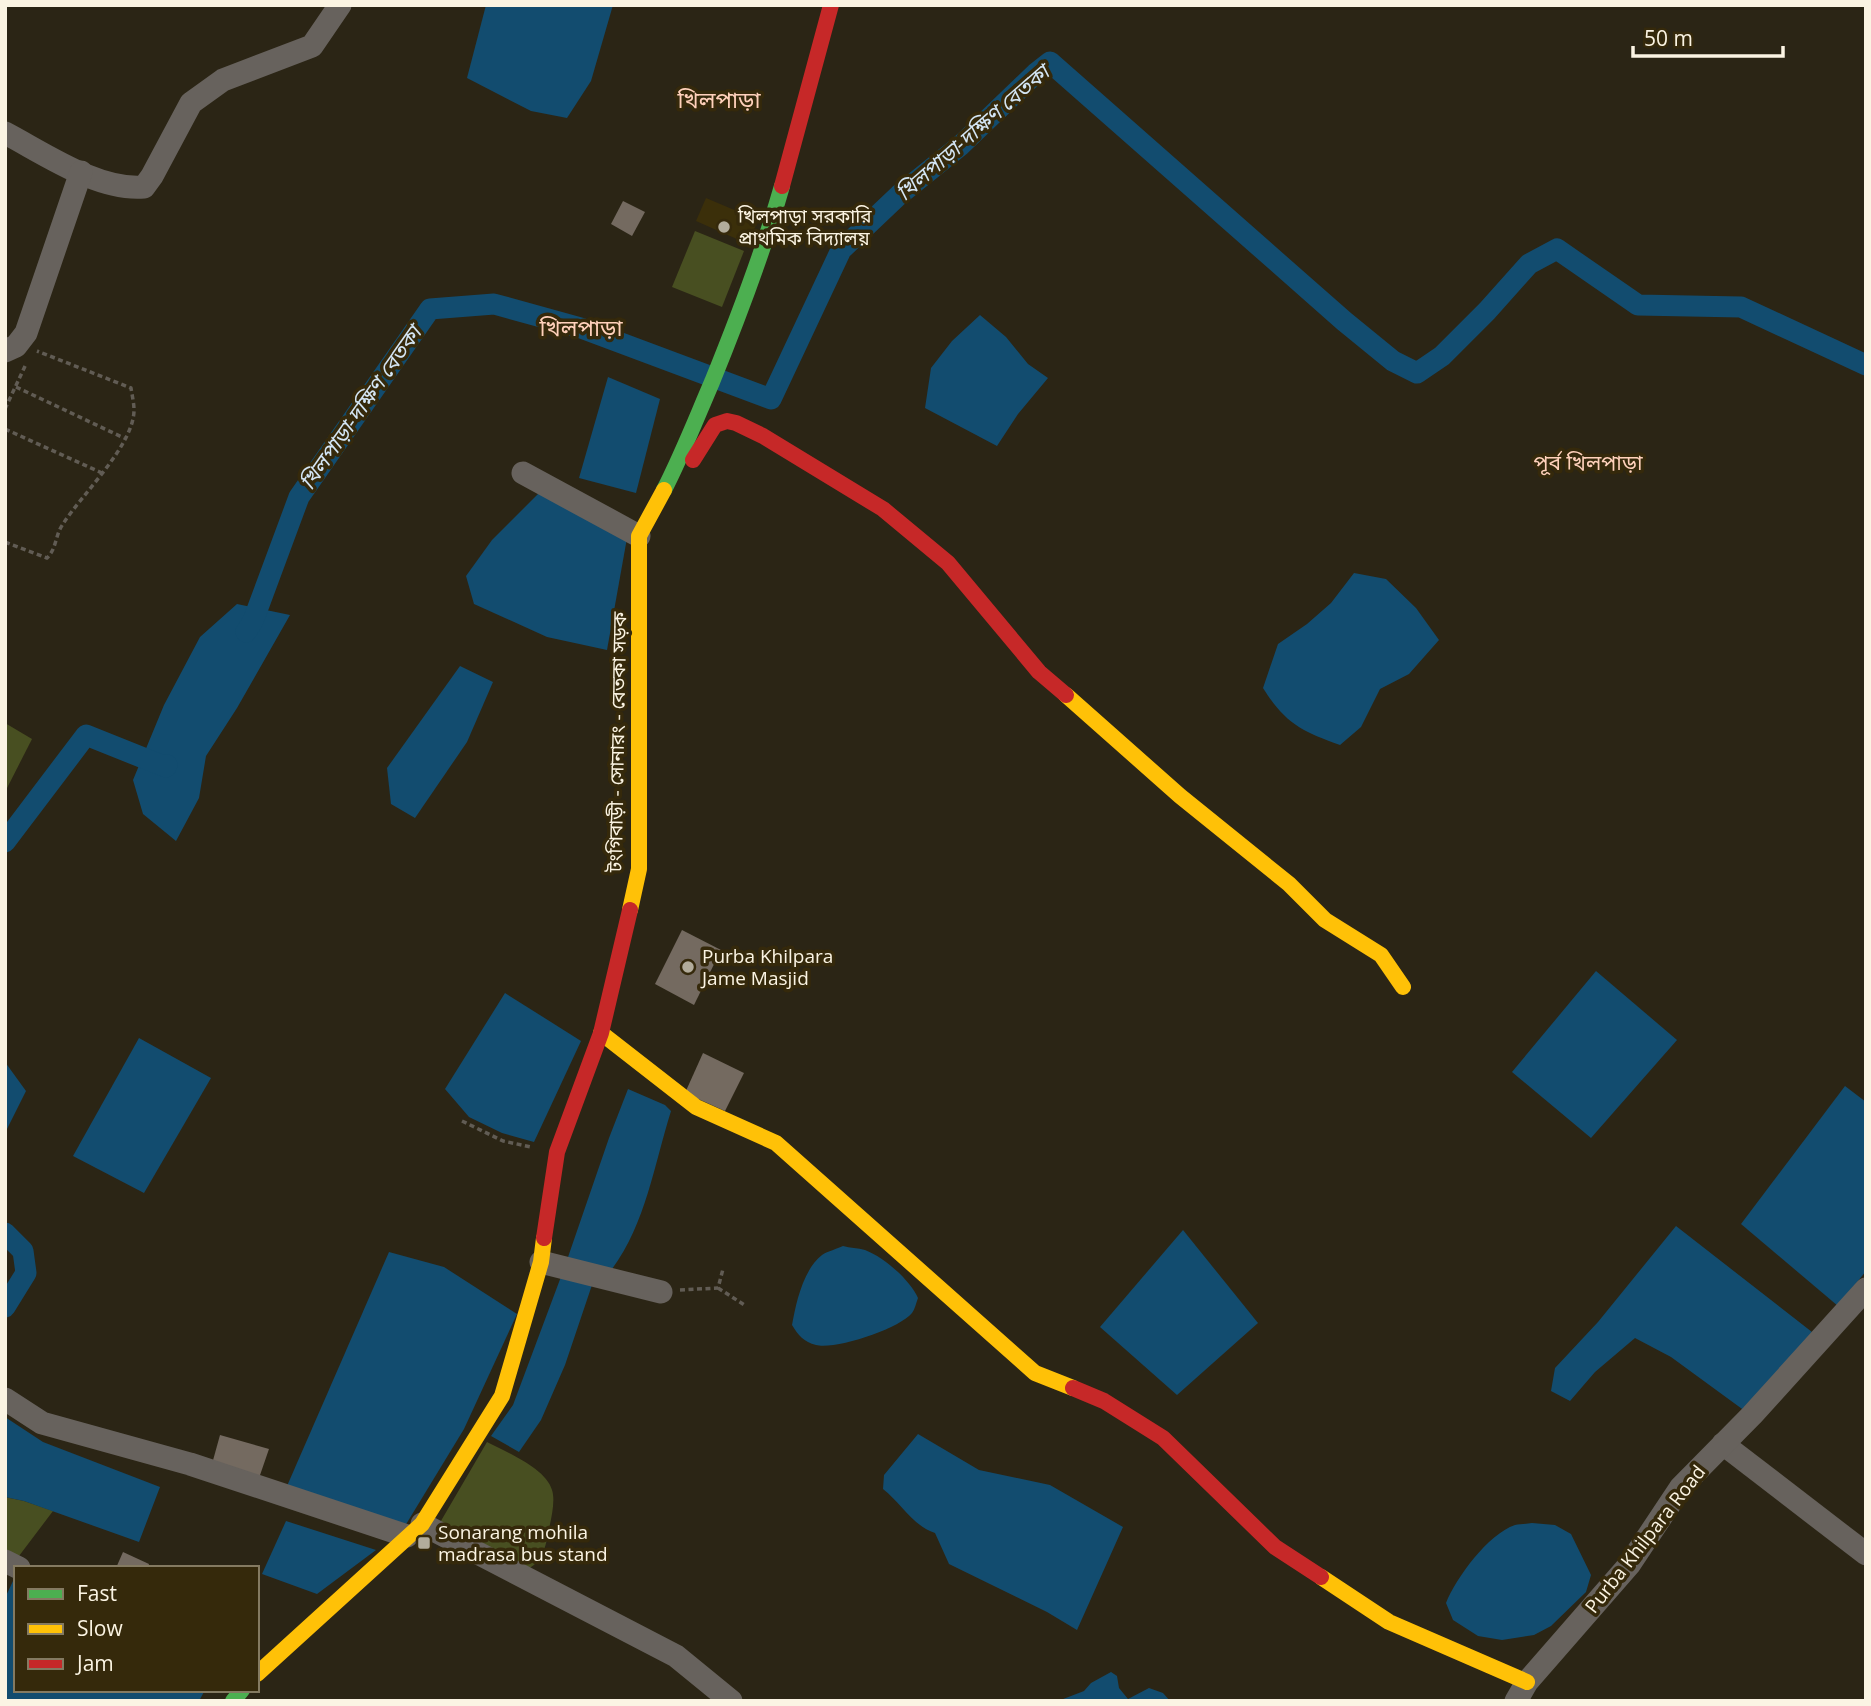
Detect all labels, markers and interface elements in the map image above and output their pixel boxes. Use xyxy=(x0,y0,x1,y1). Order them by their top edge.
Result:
scale bar xyxy=(1633,14,1784,58)
text: 50 m xyxy=(1644,24,1693,52)
water label: খিলপাড়া-দক্ষিণ বেতকা xyxy=(890,55,1058,206)
district label: খিলপাড়া xyxy=(676,83,761,115)
place label: খিলপাড়া সরকারি প্রাথমিক বিদ্যালয় xyxy=(737,203,872,251)
marker: খিলপাড়া সরকারি প্রাথমিক বিদ্যালয় xyxy=(716,219,732,235)
district label: খিলপাড়া xyxy=(538,311,623,343)
water label: খিলপাড়া-দক্ষিণ বেতকা xyxy=(293,316,430,495)
district label: পূর্ব খিলপাড়া xyxy=(1534,448,1643,476)
street label: টংগিবাড়ী - সোনারং - বেতকা সড়ক xyxy=(602,611,632,873)
place label: Purba Khilpara Jame Masjid xyxy=(700,943,833,991)
marker: Purba Khilpara Jame Masjid xyxy=(680,959,696,975)
street label: Purba Khilpara Road xyxy=(1579,1459,1711,1619)
place label: Sonarang mohila madrasa bus stand xyxy=(438,1519,608,1567)
marker: Sonarang mohila madrasa bus stand xyxy=(416,1535,432,1551)
legend xyxy=(14,1566,259,1692)
text: Fast xyxy=(77,1579,117,1607)
text: Slow xyxy=(77,1614,123,1642)
text: Jam xyxy=(75,1649,114,1677)

